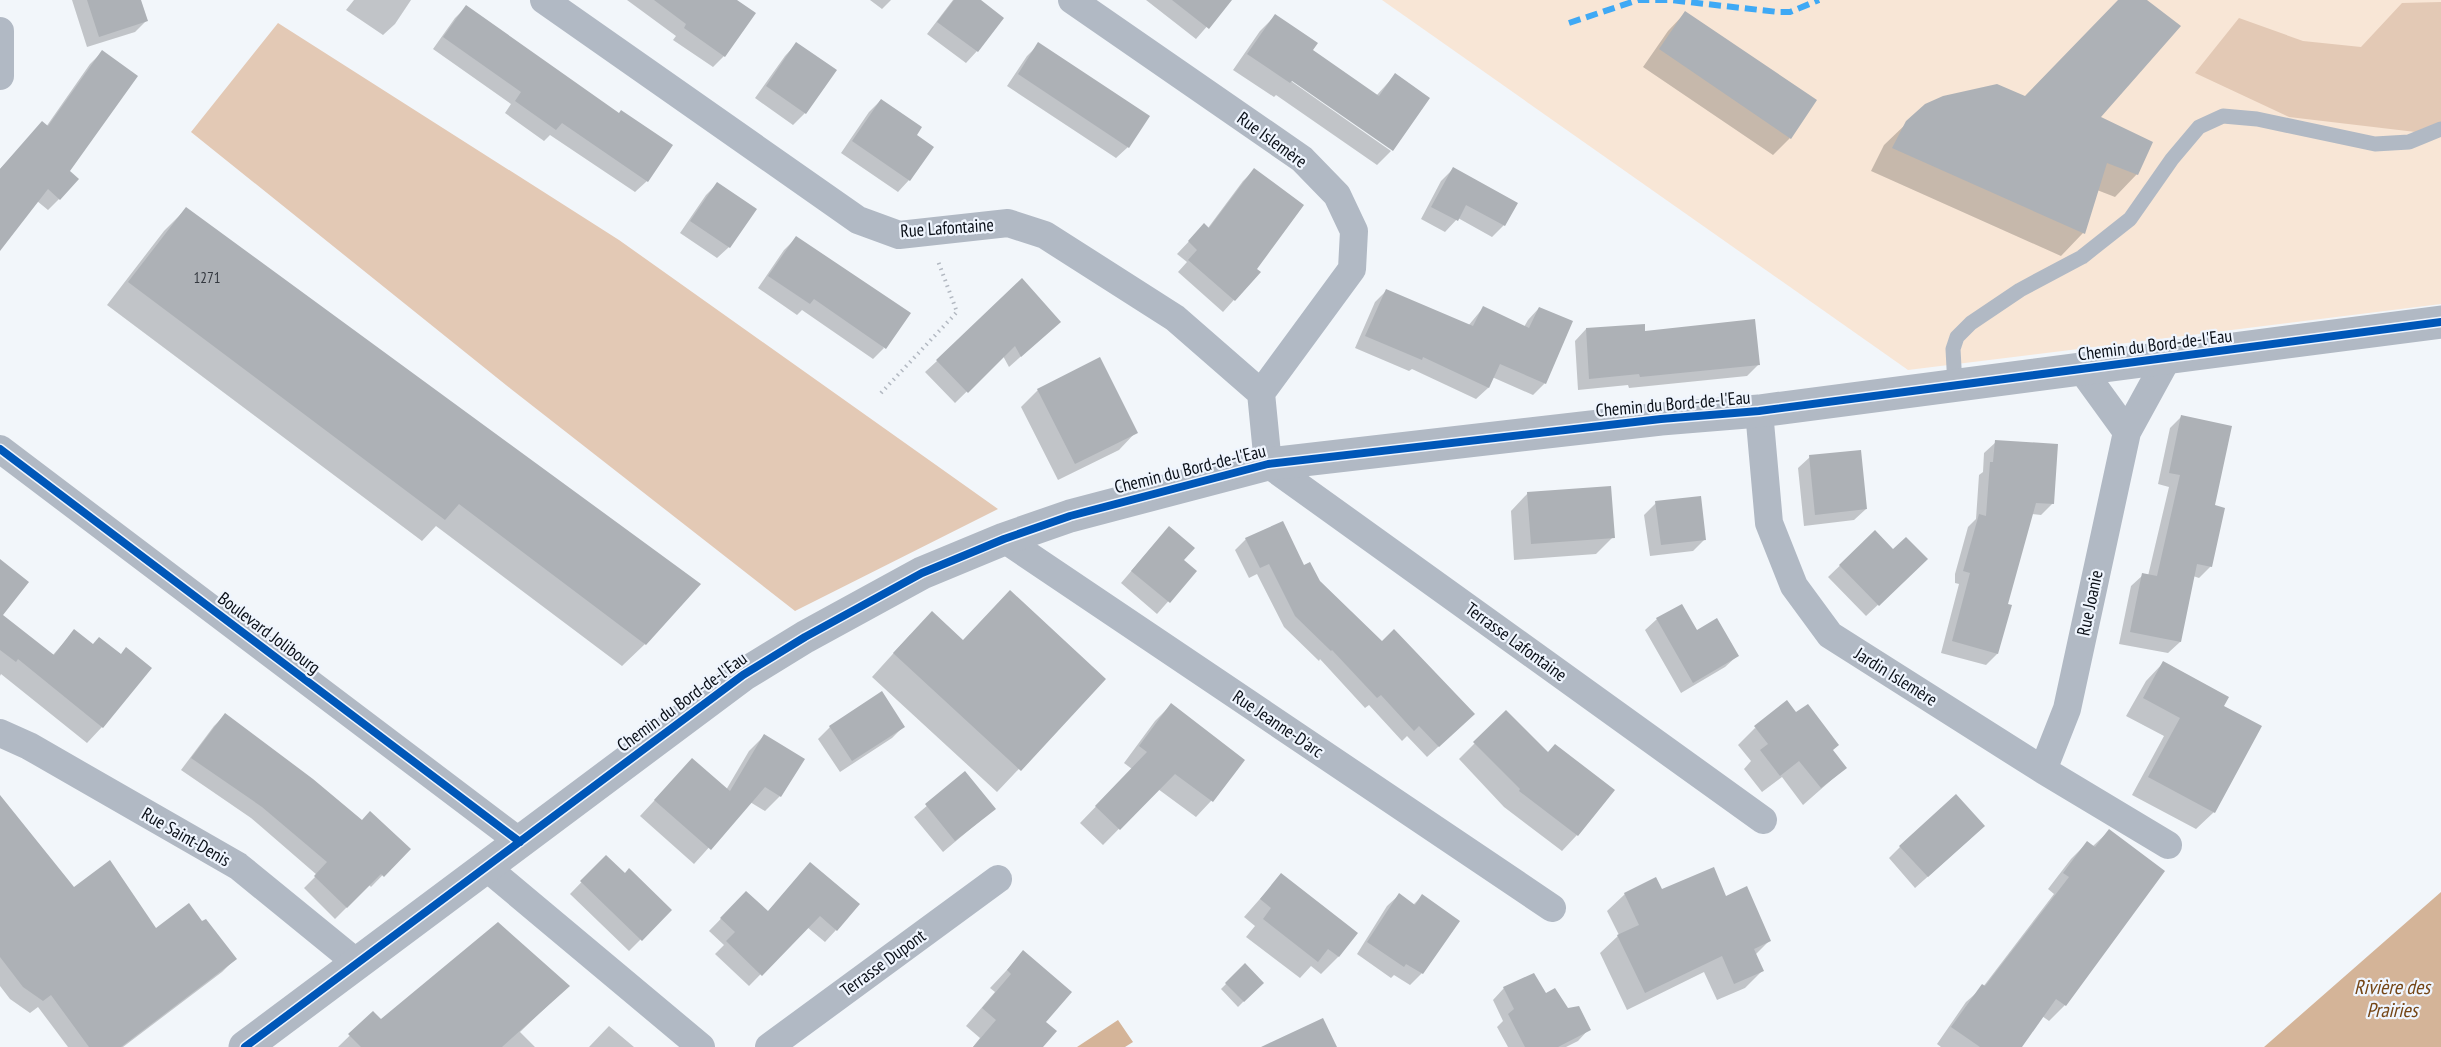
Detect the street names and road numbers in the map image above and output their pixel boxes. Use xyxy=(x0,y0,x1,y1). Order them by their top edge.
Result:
street label: Rue Islemère xyxy=(1233,106,1312,173)
street label: Rue Lafontaine xyxy=(899,213,994,242)
street label: Chemin du Bord-de-l'Eau xyxy=(2076,324,2233,365)
street label: Chemin du Bord-de-l'Eau xyxy=(1595,385,1751,422)
street label: Chemin du Bord-de-l'Eau xyxy=(1112,439,1268,498)
street label: Rue Joanie xyxy=(2071,568,2108,638)
street label: Boulevard Jolibourg xyxy=(213,587,325,679)
street label: Terrasse Lafontaine xyxy=(1461,597,1572,686)
street label: Jardin Islemère xyxy=(1850,642,1942,711)
street label: Chemin du Bord-de-l'Eau xyxy=(612,647,751,757)
street label: Rue Jeanne-D'arc xyxy=(1228,685,1329,763)
street label: Rue Saint-Denis xyxy=(138,802,235,871)
street label: Terrasse Dupont xyxy=(836,924,930,1001)

